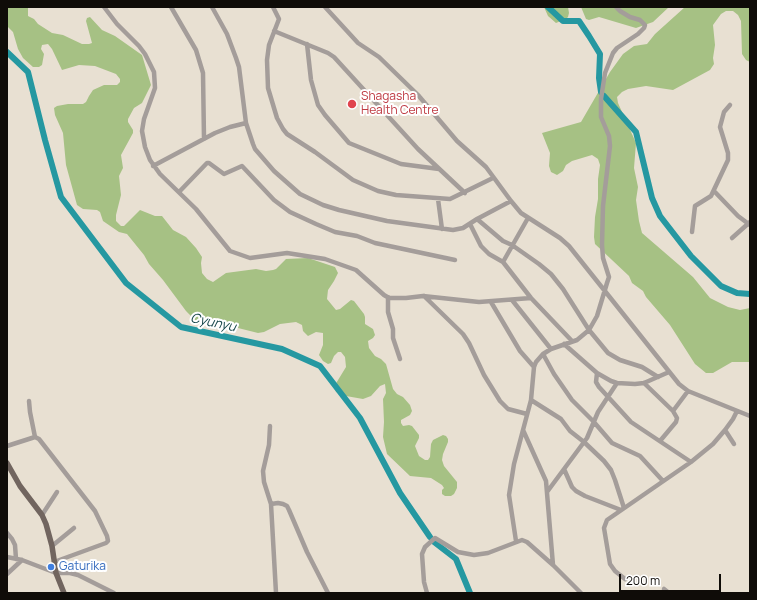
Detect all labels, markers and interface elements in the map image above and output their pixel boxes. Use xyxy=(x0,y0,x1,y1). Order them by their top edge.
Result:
place label: Shagasha Health Centre xyxy=(361,90,438,118)
marker: Shagasha Health Centre xyxy=(346,98,358,110)
water label: Cyunyu xyxy=(189,311,237,335)
place label: Gaturika xyxy=(59,560,106,574)
marker: Gaturika xyxy=(46,562,56,572)
scale bar xyxy=(621,566,723,592)
text: 200 m xyxy=(626,572,660,589)

